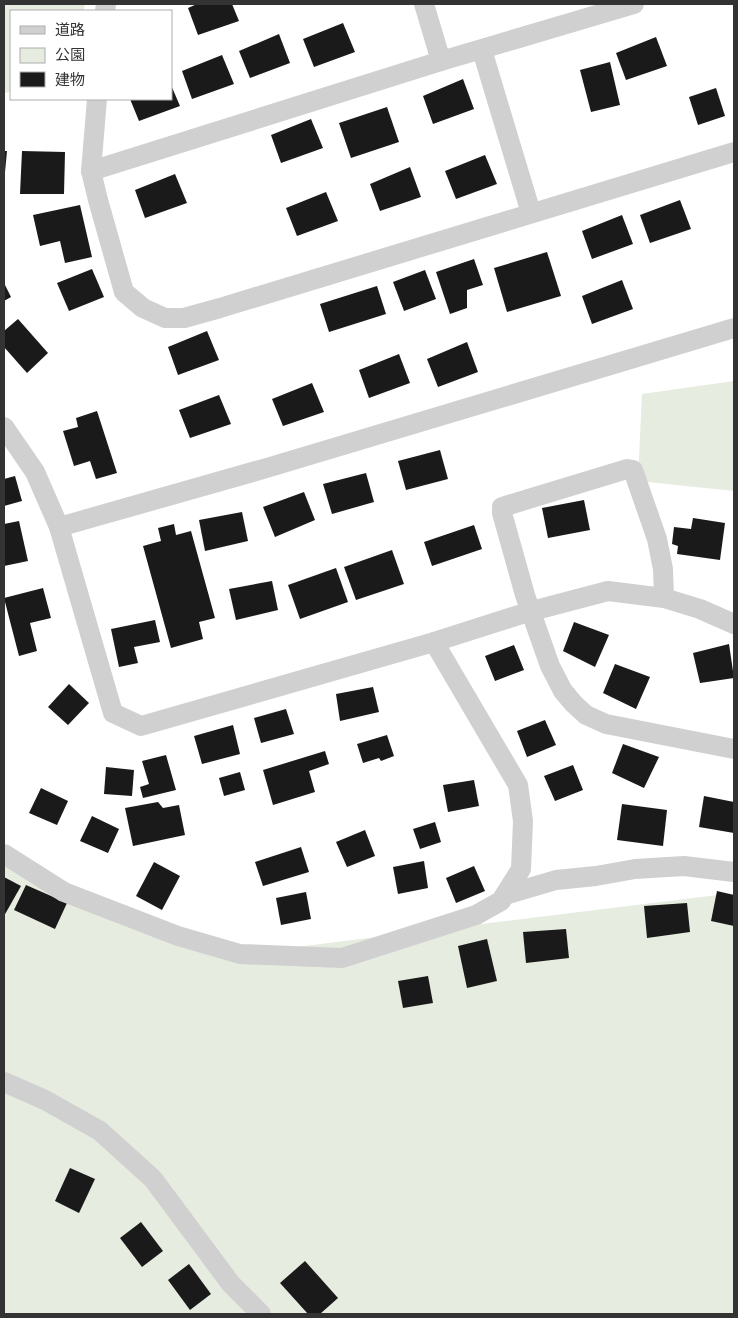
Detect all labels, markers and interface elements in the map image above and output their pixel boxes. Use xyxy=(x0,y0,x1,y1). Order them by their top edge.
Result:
legend xyxy=(10,10,172,100)
text: 道路 xyxy=(55,20,85,39)
text: 公園 xyxy=(55,45,85,64)
text: 建物 xyxy=(55,70,85,89)

